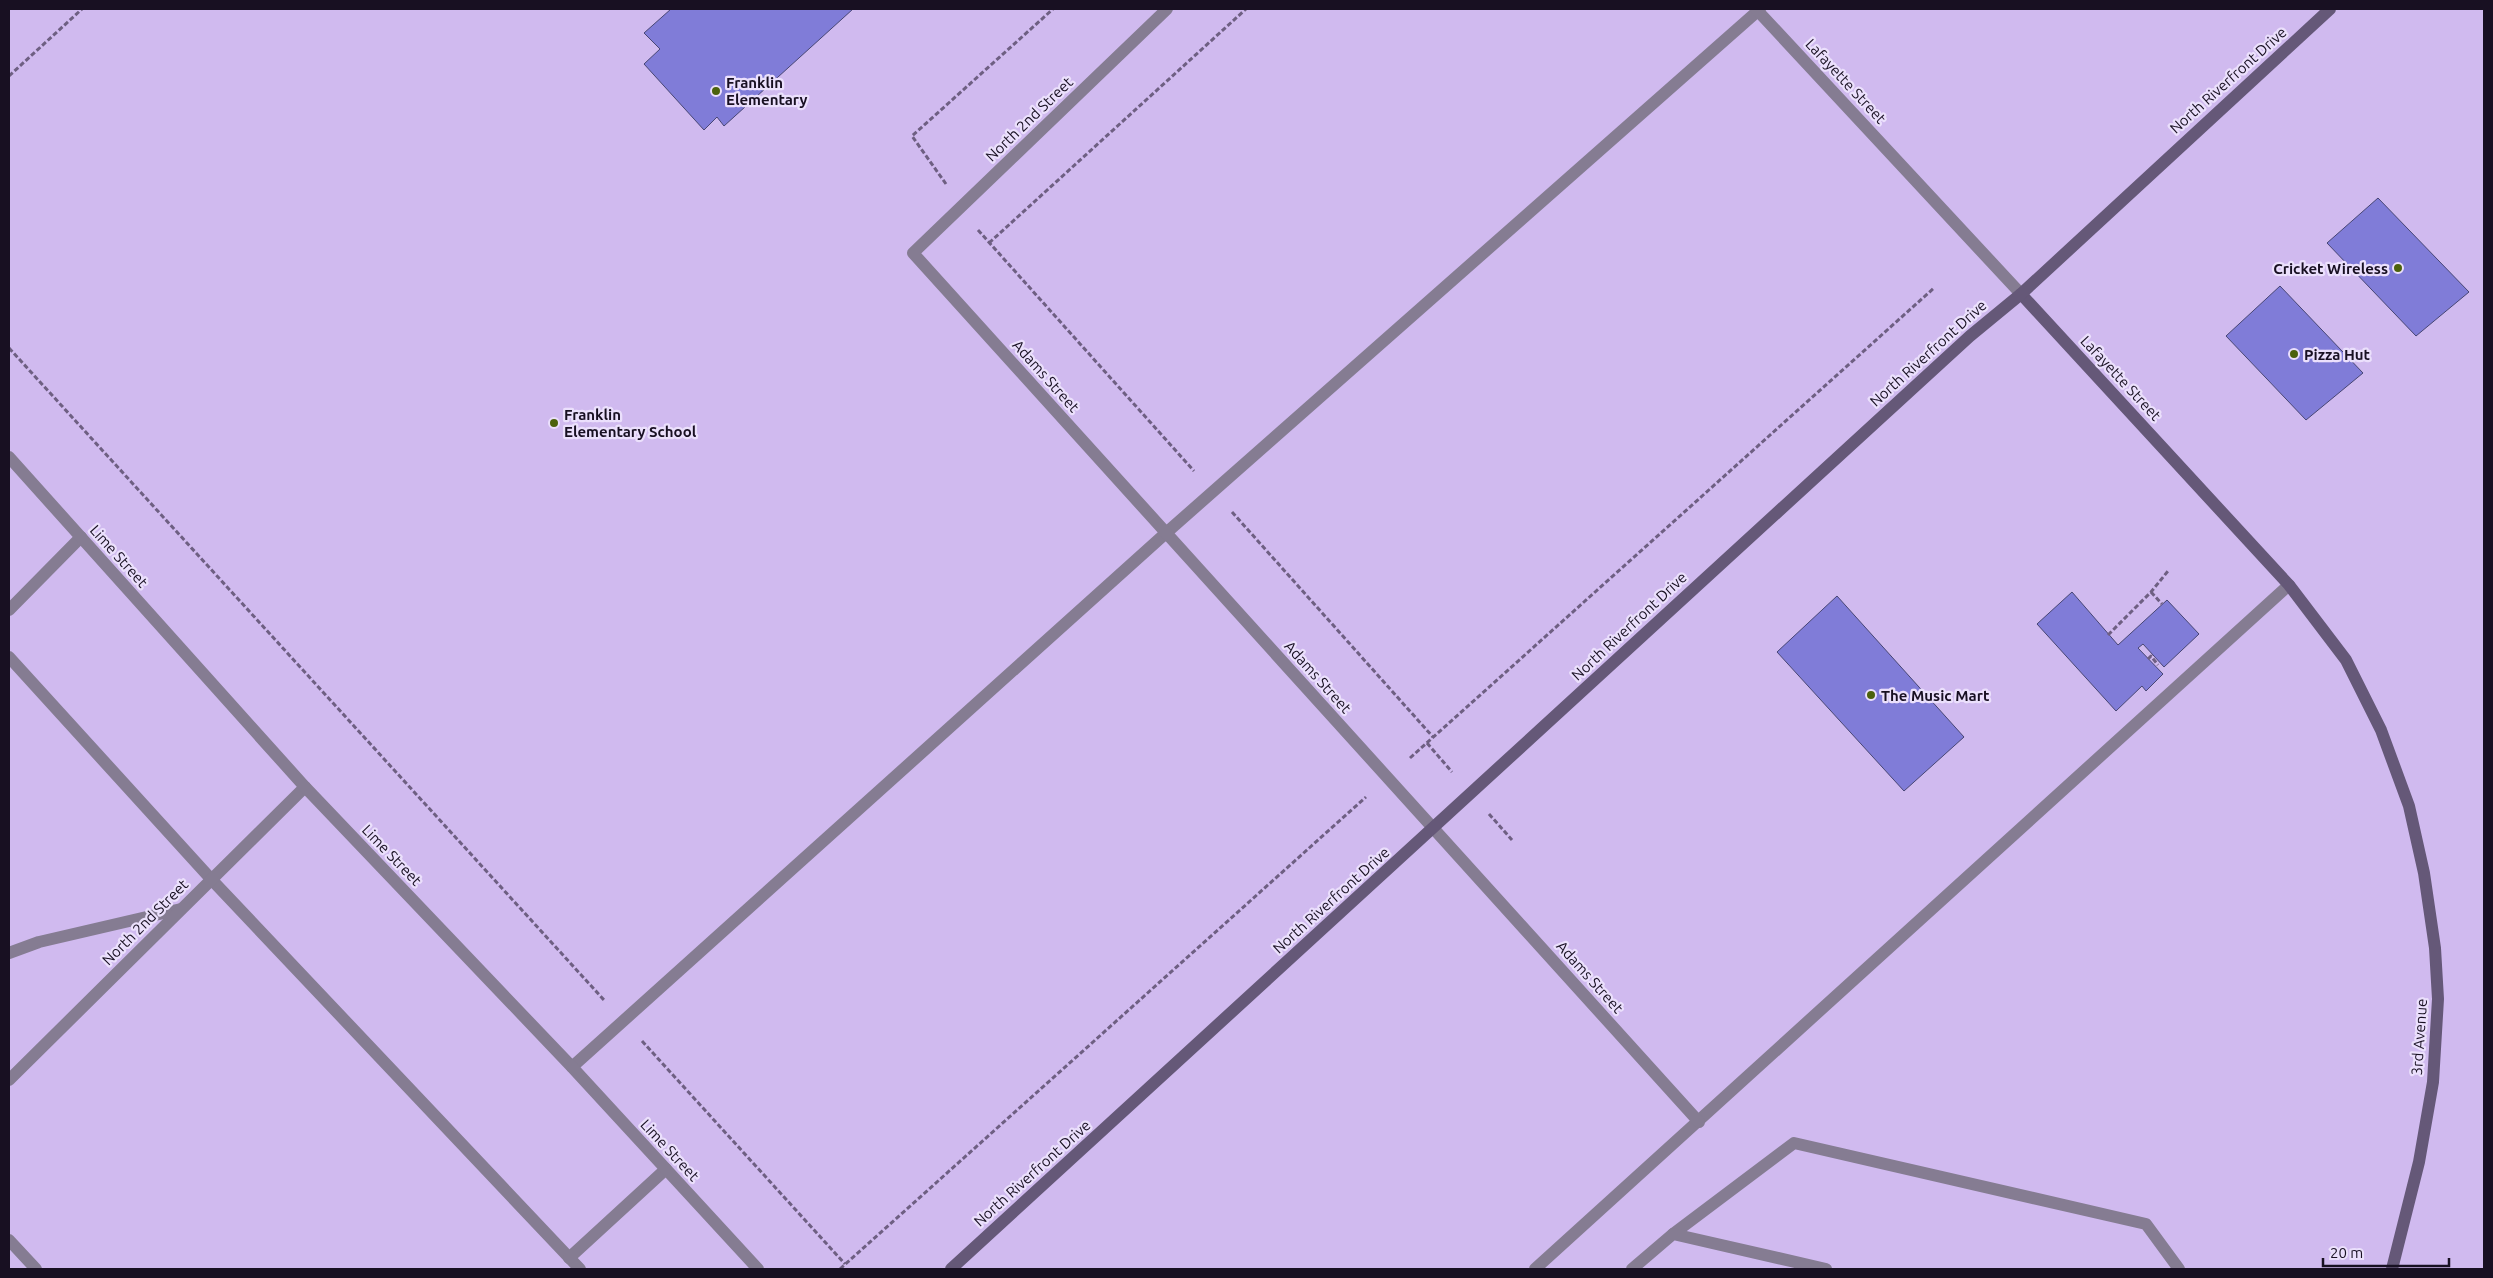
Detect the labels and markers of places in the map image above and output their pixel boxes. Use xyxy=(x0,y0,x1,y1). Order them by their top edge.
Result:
place label: Franklin Elementary xyxy=(726,74,807,108)
marker: Franklin Elementary xyxy=(710,85,722,97)
place label: Cricket Wireless xyxy=(2273,260,2388,277)
marker: Cricket Wireless xyxy=(2392,262,2404,274)
place label: Pizza Hut xyxy=(2304,346,2371,363)
marker: Pizza Hut xyxy=(2288,348,2300,360)
place label: Franklin Elementary School xyxy=(564,406,697,440)
marker: Franklin Elementary School xyxy=(548,417,560,429)
place label: The Music Mart xyxy=(1881,687,1990,704)
marker: The Music Mart xyxy=(1865,689,1877,701)

